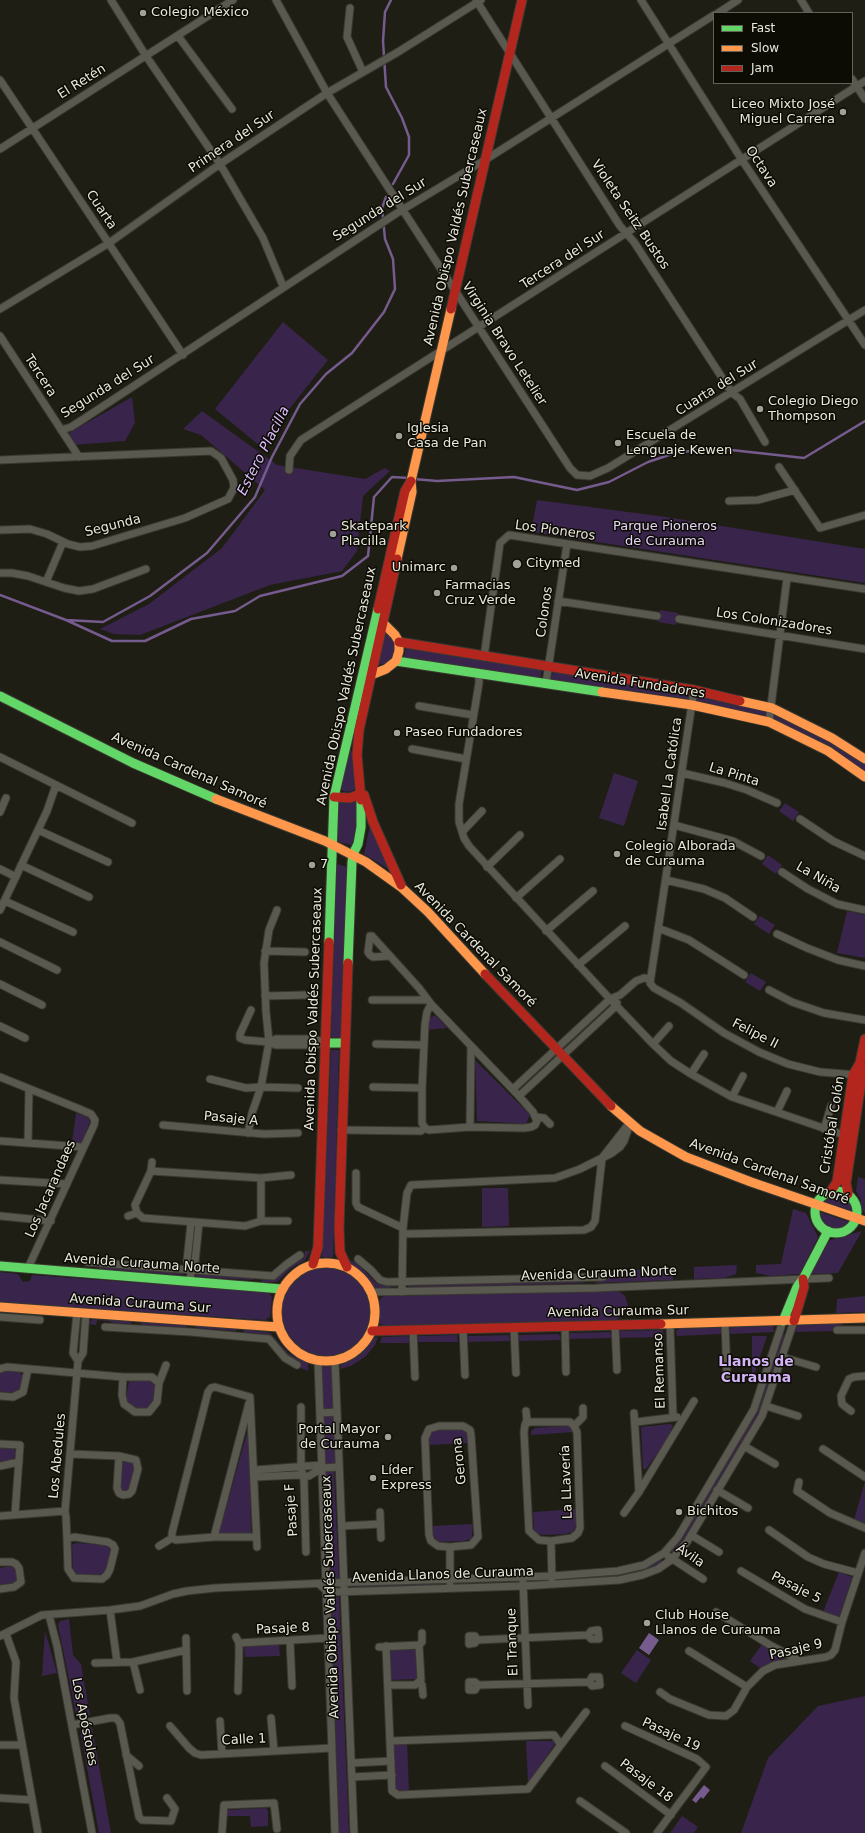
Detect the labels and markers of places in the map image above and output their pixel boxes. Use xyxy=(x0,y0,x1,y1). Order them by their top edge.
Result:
place label: Colegio México xyxy=(151,5,249,21)
marker: Colegio México xyxy=(138,8,148,18)
place label: Liceo Mixto José Miguel Carrera xyxy=(731,97,835,128)
marker: Liceo Mixto José Miguel Carrera xyxy=(838,107,848,117)
place label: Colegio Diego Thompson xyxy=(768,394,858,425)
marker: Colegio Diego Thompson xyxy=(755,404,765,414)
place label: Iglesia Casa de Pan xyxy=(407,421,487,452)
place label: Escuela de Lenguaje Kewen xyxy=(626,428,732,459)
marker: Iglesia Casa de Pan xyxy=(394,431,404,441)
marker: Escuela de Lenguaje Kewen xyxy=(613,438,623,448)
place label: Skatepark Placilla xyxy=(341,519,407,550)
marker: Skatepark Placilla xyxy=(328,529,338,539)
place label: Citymed xyxy=(526,556,580,572)
marker: Citymed xyxy=(511,558,523,570)
place label: Unimarc xyxy=(392,560,446,576)
marker: Unimarc xyxy=(449,563,459,573)
place label: Farmacias Cruz Verde xyxy=(445,578,516,609)
marker: Farmacias Cruz Verde xyxy=(432,588,442,598)
place label: Paseo Fundadores xyxy=(405,725,523,741)
marker: Paseo Fundadores xyxy=(392,728,402,738)
place label: Colegio Alborada de Curauma xyxy=(625,839,736,870)
marker: Colegio Alborada de Curauma xyxy=(612,849,622,859)
place label: 7 xyxy=(320,857,328,873)
marker: 7 xyxy=(307,860,317,870)
place label: Portal Mayor de Curauma xyxy=(298,1422,380,1453)
marker: Portal Mayor de Curauma xyxy=(383,1432,393,1442)
place label: Líder Express xyxy=(381,1463,432,1494)
marker: Líder Express xyxy=(368,1473,378,1483)
place label: Bichitos xyxy=(687,1504,738,1520)
marker: Bichitos xyxy=(674,1507,684,1517)
place label: Club House Llanos de Curauma xyxy=(655,1608,781,1639)
marker: Club House Llanos de Curauma xyxy=(642,1618,652,1628)

